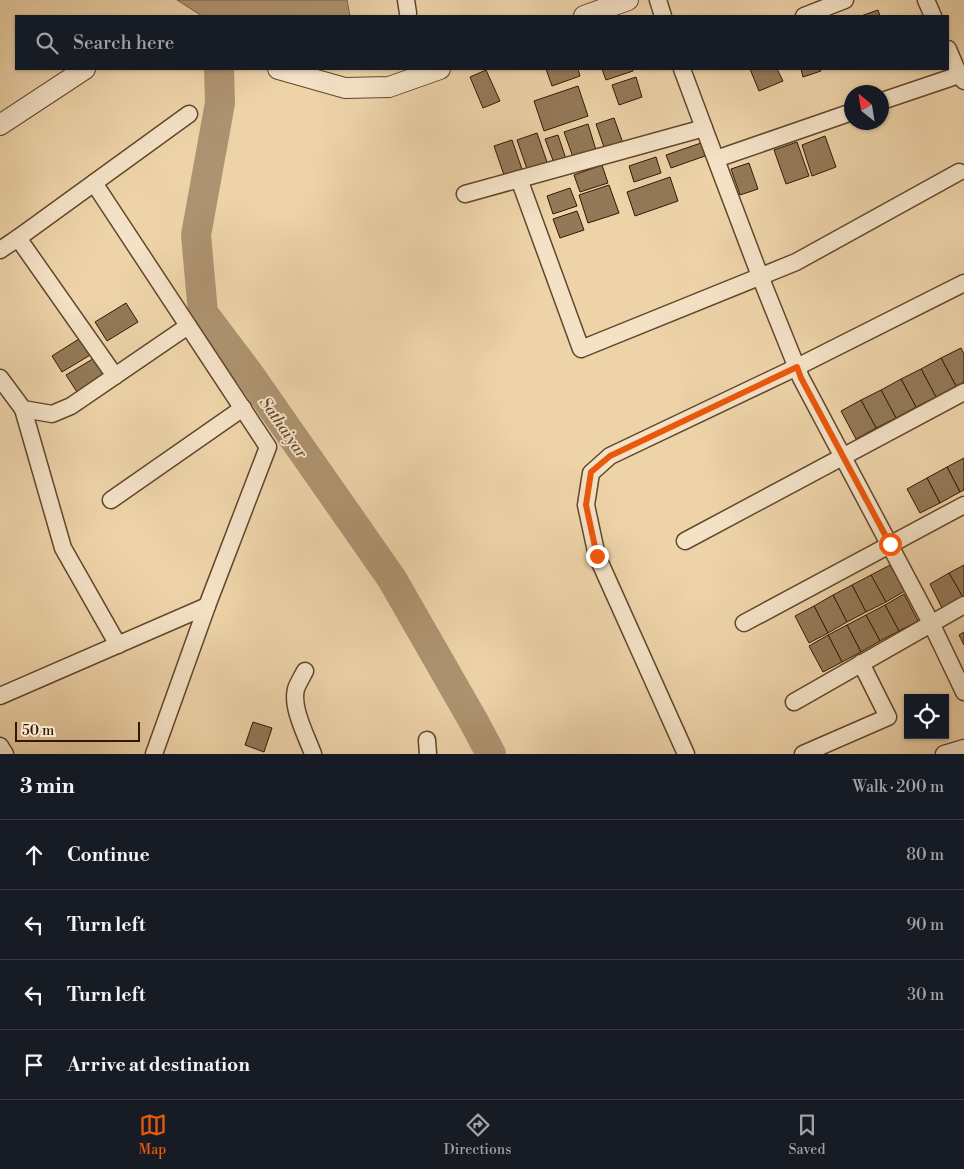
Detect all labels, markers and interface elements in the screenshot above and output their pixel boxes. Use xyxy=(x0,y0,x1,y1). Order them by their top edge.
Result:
search box xyxy=(15,15,949,70)
icon: search xyxy=(33,29,61,57)
text: Search here xyxy=(73,31,174,55)
north arrow xyxy=(844,85,889,130)
water label: Sathaiyar xyxy=(255,393,312,463)
route start xyxy=(879,533,902,556)
route end xyxy=(586,545,609,568)
map controls xyxy=(904,694,949,739)
button: locate xyxy=(904,694,949,739)
scale bar xyxy=(15,719,140,742)
text: 50 m xyxy=(22,722,54,740)
text: 3 min xyxy=(20,774,75,800)
text: Walk · 200 m xyxy=(852,777,944,797)
icon: ahead xyxy=(20,841,48,869)
text: Continue xyxy=(67,843,150,867)
text: 80 m xyxy=(906,845,944,865)
icon: left xyxy=(20,911,48,939)
text: Turn left xyxy=(67,913,146,937)
text: 90 m xyxy=(906,915,944,935)
icon: left xyxy=(20,981,48,1009)
text: Turn left xyxy=(67,983,146,1007)
text: 30 m xyxy=(907,985,944,1005)
icon: arrive xyxy=(20,1051,48,1079)
text: Arrive at destination xyxy=(67,1053,250,1077)
tab: Map xyxy=(139,1111,167,1159)
tab: Directions xyxy=(444,1111,511,1159)
tab: Saved xyxy=(789,1111,825,1159)

